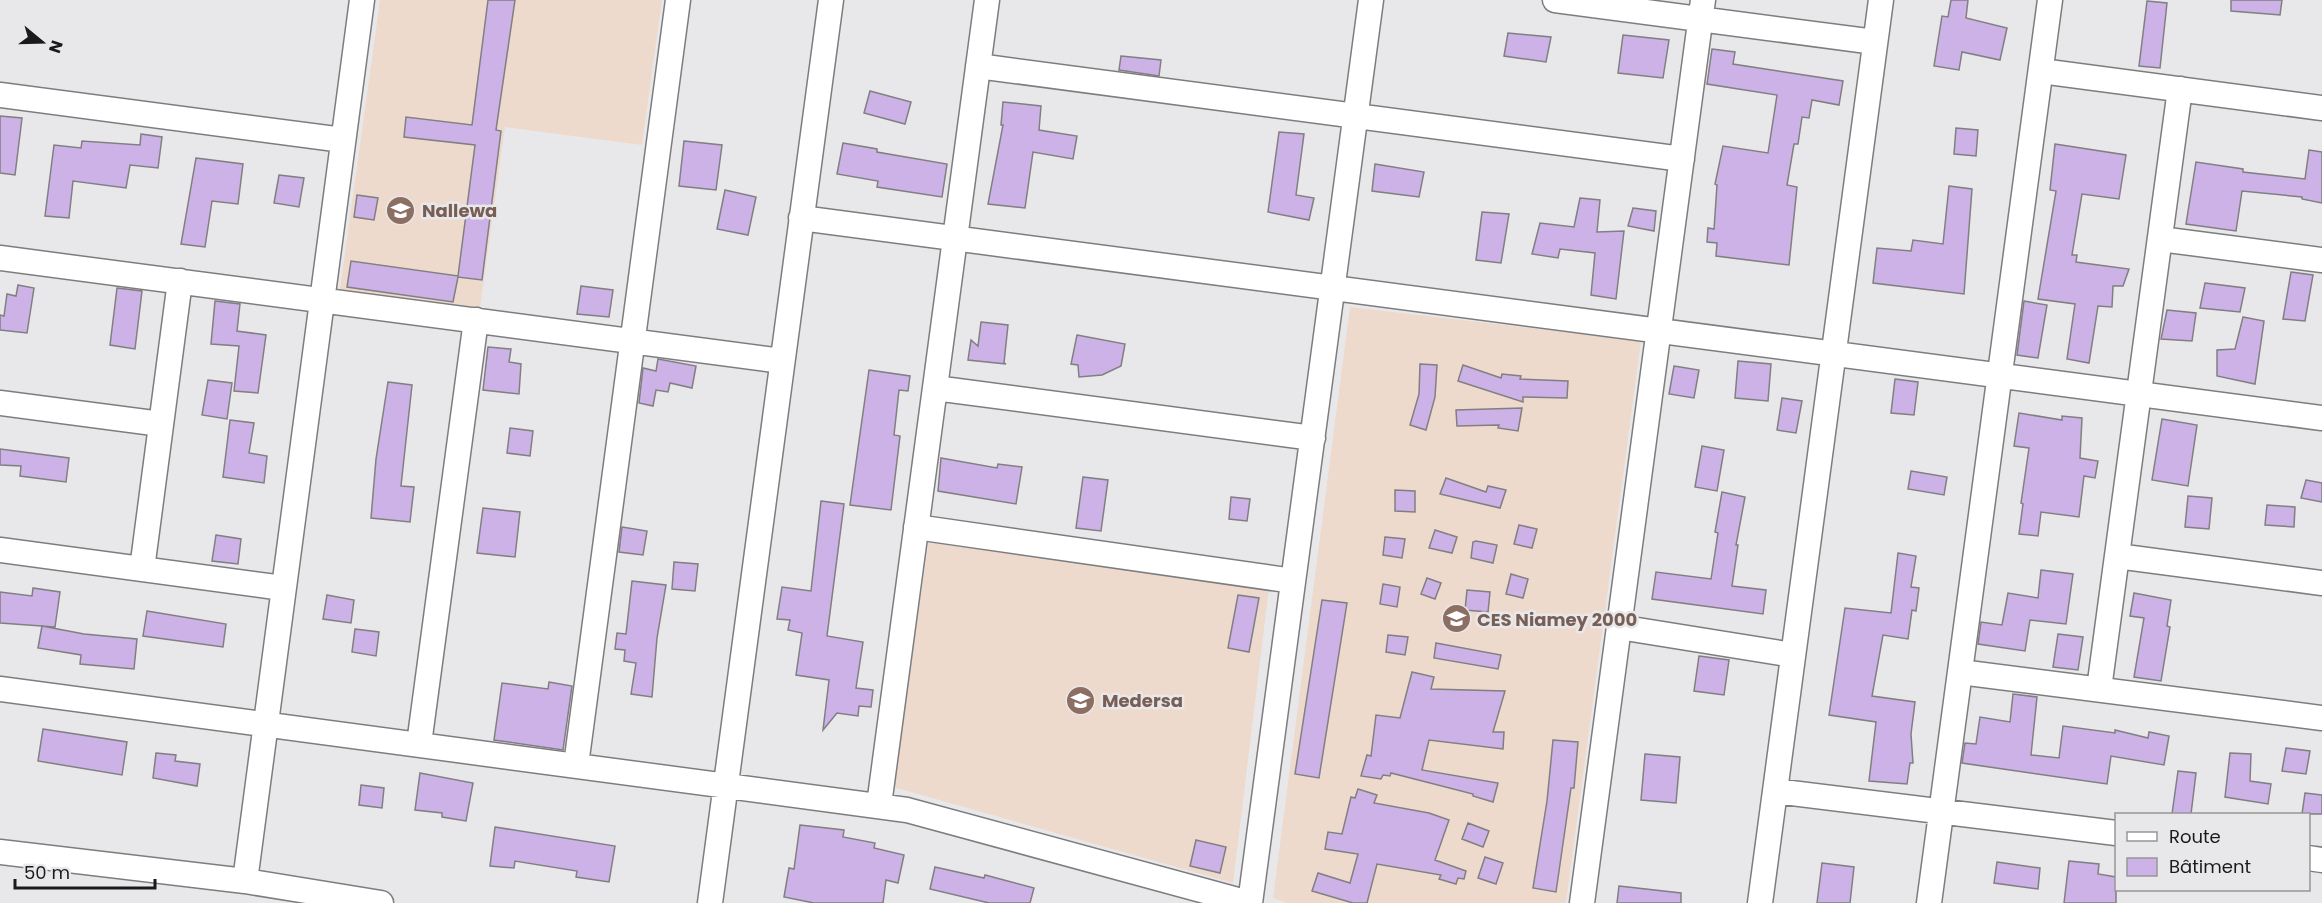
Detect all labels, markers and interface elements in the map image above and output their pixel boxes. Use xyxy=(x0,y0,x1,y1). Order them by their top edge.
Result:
north arrow xyxy=(12,12,72,72)
text: N xyxy=(43,37,69,56)
school or university icon: Nallewa xyxy=(385,194,417,226)
place label: Nallewa xyxy=(422,198,497,223)
school or university icon: CES Niamey 2000 xyxy=(1440,603,1472,635)
place label: CES Niamey 2000 xyxy=(1477,607,1637,632)
school or university icon: Medersa xyxy=(1065,684,1097,716)
place label: Medersa xyxy=(1102,688,1183,713)
legend xyxy=(2115,813,2310,891)
text: Route xyxy=(2169,824,2221,849)
scale bar xyxy=(15,852,154,890)
text: Bâtiment xyxy=(2169,854,2251,879)
text: 50 m xyxy=(24,860,70,885)

